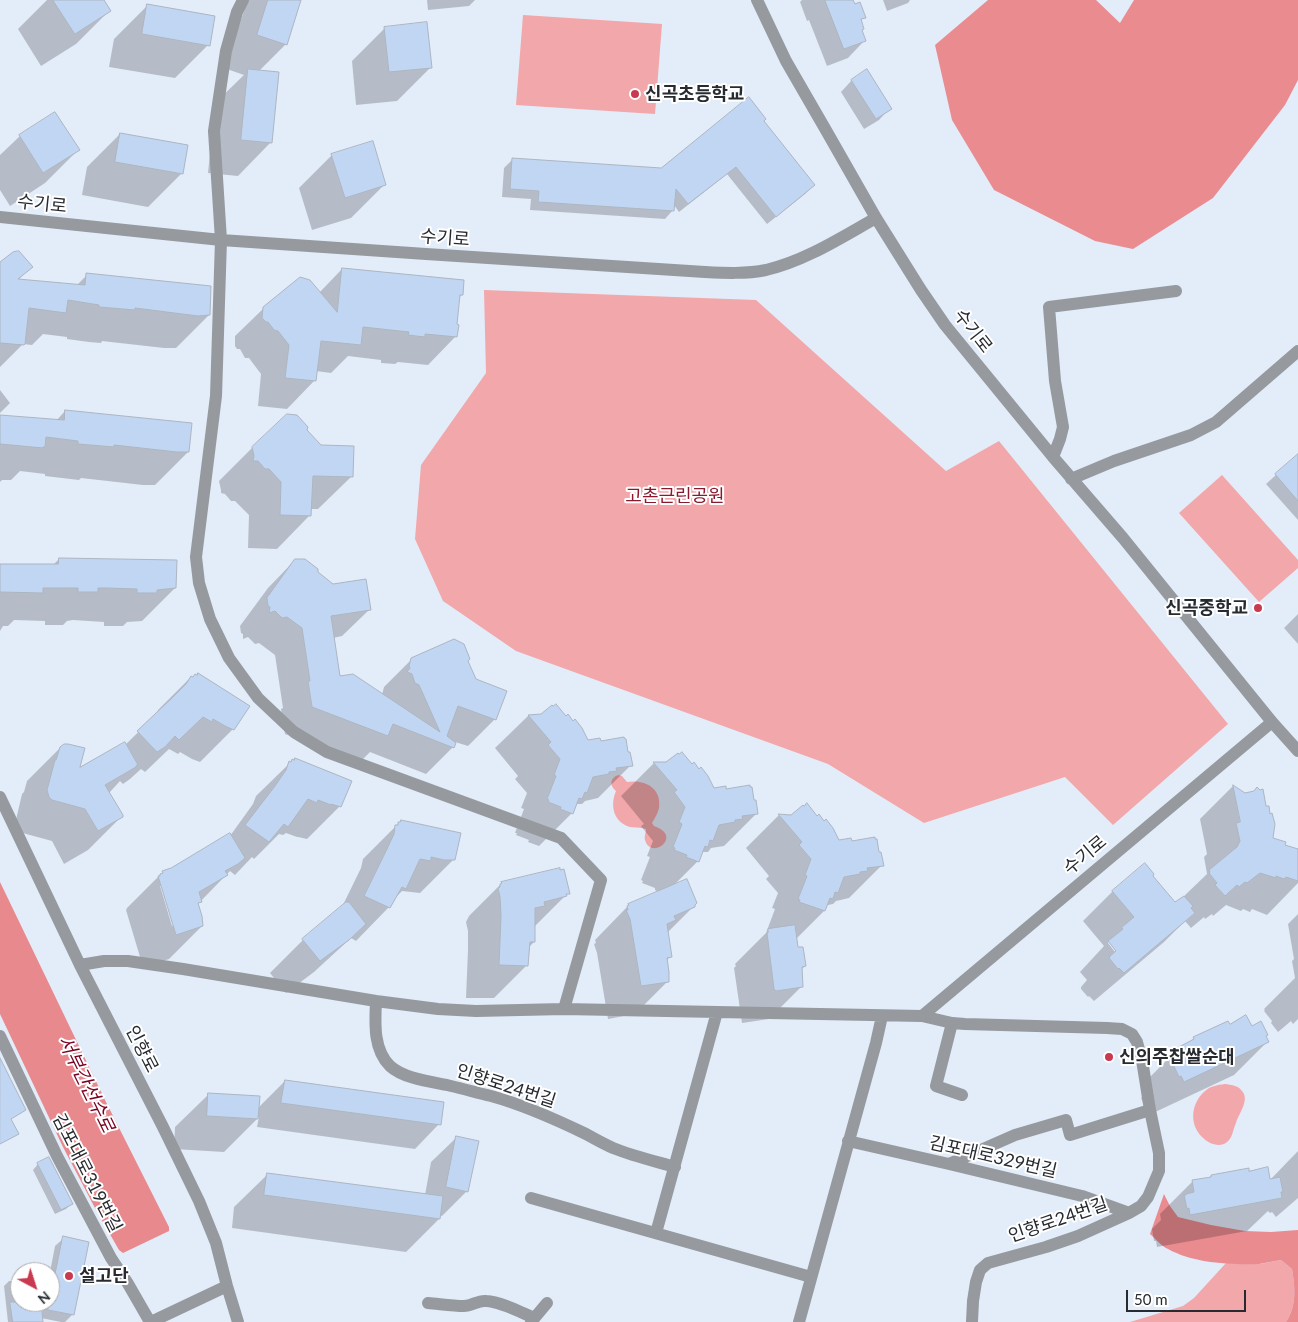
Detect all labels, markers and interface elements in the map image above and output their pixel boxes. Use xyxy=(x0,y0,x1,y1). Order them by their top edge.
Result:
place label: 신곡초등학교 xyxy=(645,83,744,105)
marker: 신곡초등학교 xyxy=(629,88,641,100)
street label: 수기로 xyxy=(16,191,68,217)
street label: 수기로 xyxy=(419,225,471,251)
street label: 수기로 xyxy=(949,305,997,357)
park label: 고촌근린공원 xyxy=(625,485,725,507)
place label: 신곡중학교 xyxy=(1165,597,1248,619)
marker: 신곡중학교 xyxy=(1252,602,1264,614)
street label: 수기로 xyxy=(1059,831,1111,879)
street label: 인향로 xyxy=(121,1022,163,1076)
water label: 서부간선수로 xyxy=(53,1032,119,1136)
place label: 신의주찹쌀순대 xyxy=(1119,1046,1235,1068)
marker: 신의주찹쌀순대 xyxy=(1103,1051,1115,1063)
street label: 인향로24번길 xyxy=(453,1060,559,1112)
street label: 김포대로319번길 xyxy=(48,1110,126,1236)
street label: 김포대로329번길 xyxy=(927,1132,1059,1182)
street label: 인향로24번길 xyxy=(1005,1193,1111,1247)
north arrow xyxy=(10,1262,60,1312)
place label: 설고단 xyxy=(79,1265,129,1287)
marker: 설고단 xyxy=(63,1270,75,1282)
scale bar xyxy=(1128,1280,1248,1312)
text: N xyxy=(35,1288,54,1308)
text: 50 m xyxy=(1134,1290,1168,1308)

